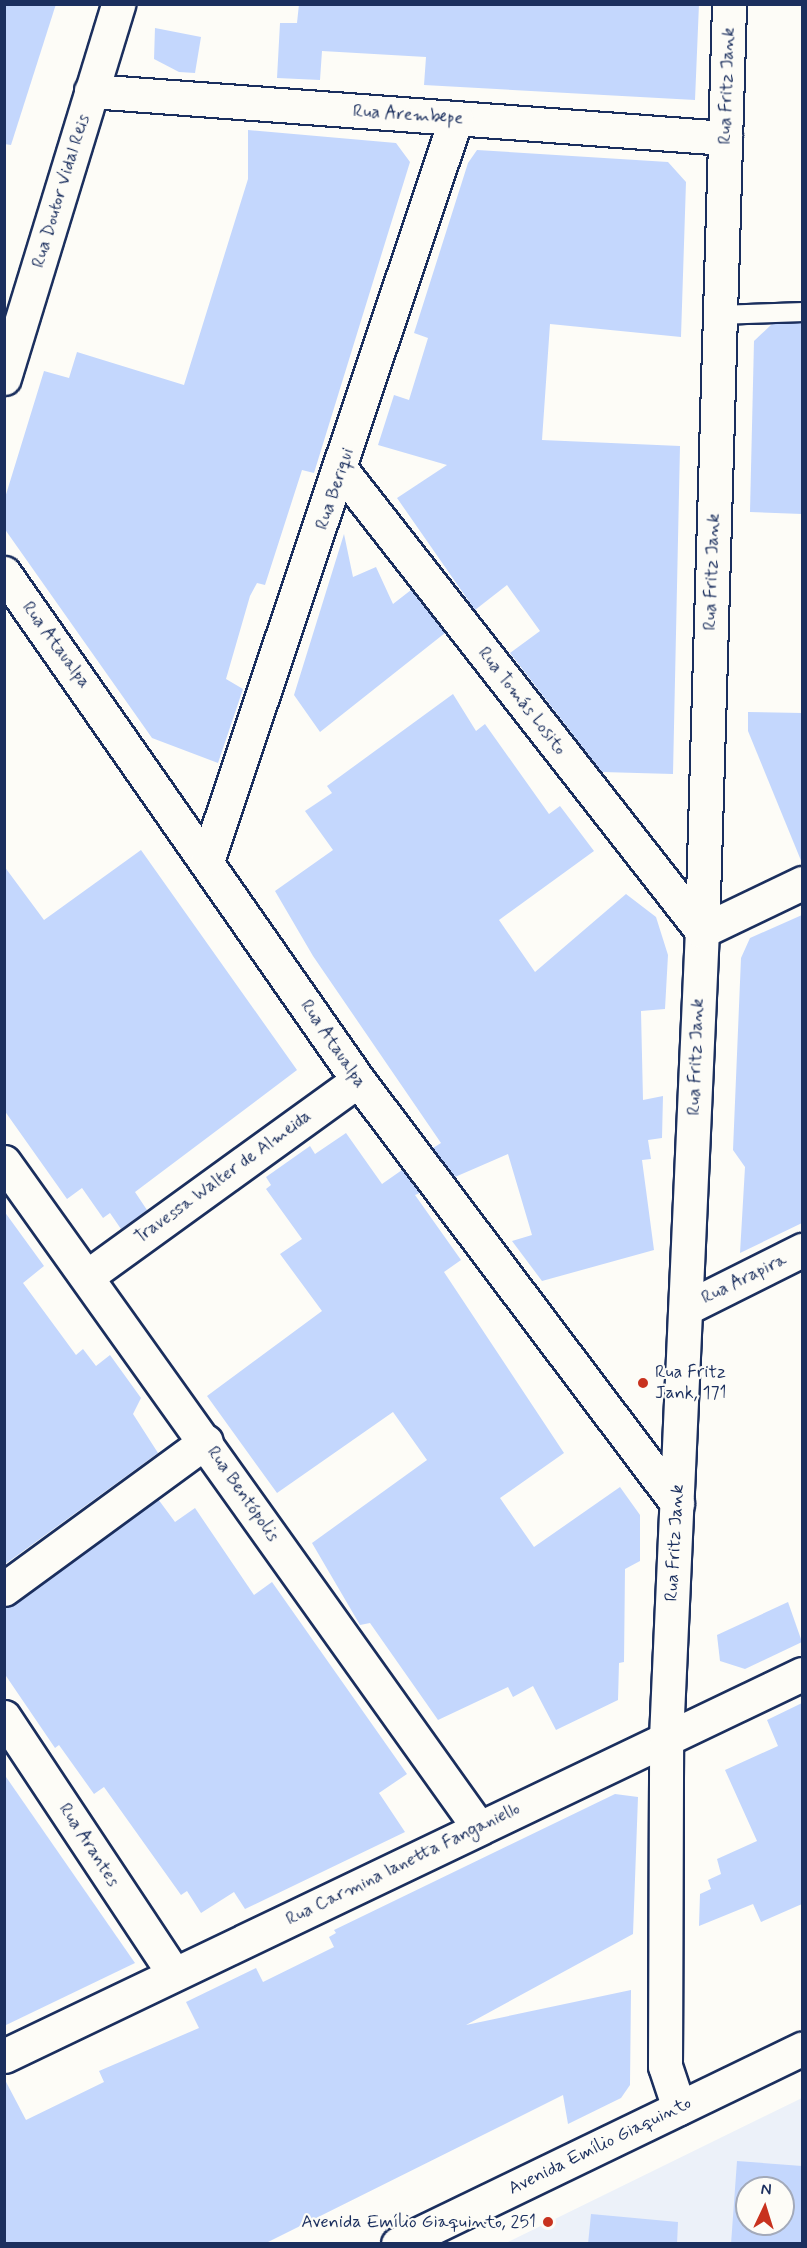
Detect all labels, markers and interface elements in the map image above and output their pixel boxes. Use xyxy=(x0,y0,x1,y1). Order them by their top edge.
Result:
street label: Rua Fritz Jank xyxy=(714,28,740,144)
street label: Rua Arembepe xyxy=(352,100,464,130)
street label: Rua Doutor Vidal Reis xyxy=(28,113,94,269)
street label: Rua Beriqui xyxy=(310,443,360,535)
street label: Rua Fritz Jank xyxy=(699,514,725,630)
street label: Rua Ataualpa xyxy=(17,597,95,693)
street label: Rua Tomás Losito xyxy=(473,642,571,760)
street label: Rua Ataualpa xyxy=(295,995,371,1093)
street label: Rua Fritz Jank xyxy=(683,999,709,1115)
street label: Travessa Walter de Almeida xyxy=(129,1105,317,1249)
street label: Rua Arapira xyxy=(699,1250,789,1308)
place label: Rua Fritz Jank, 171 xyxy=(655,1362,727,1404)
marker: Rua Fritz Jank, 171 xyxy=(636,1376,650,1390)
street label: Rua Bentópolis xyxy=(202,1442,284,1546)
street label: Rua Fritz Jank xyxy=(661,1485,689,1601)
street label: Rua Carmina Ianetta Fanganiello xyxy=(281,1797,525,1931)
street label: Rua Arantes xyxy=(54,1800,124,1890)
street label: Avenida Emílio Giaquinto xyxy=(506,2093,694,2199)
north arrow xyxy=(735,2176,795,2236)
text: N xyxy=(760,2179,772,2200)
place label: Avenida Emílio Giaquinto, 251 xyxy=(304,2211,536,2233)
marker: Avenida Emílio Giaquinto, 251 xyxy=(541,2215,555,2229)

